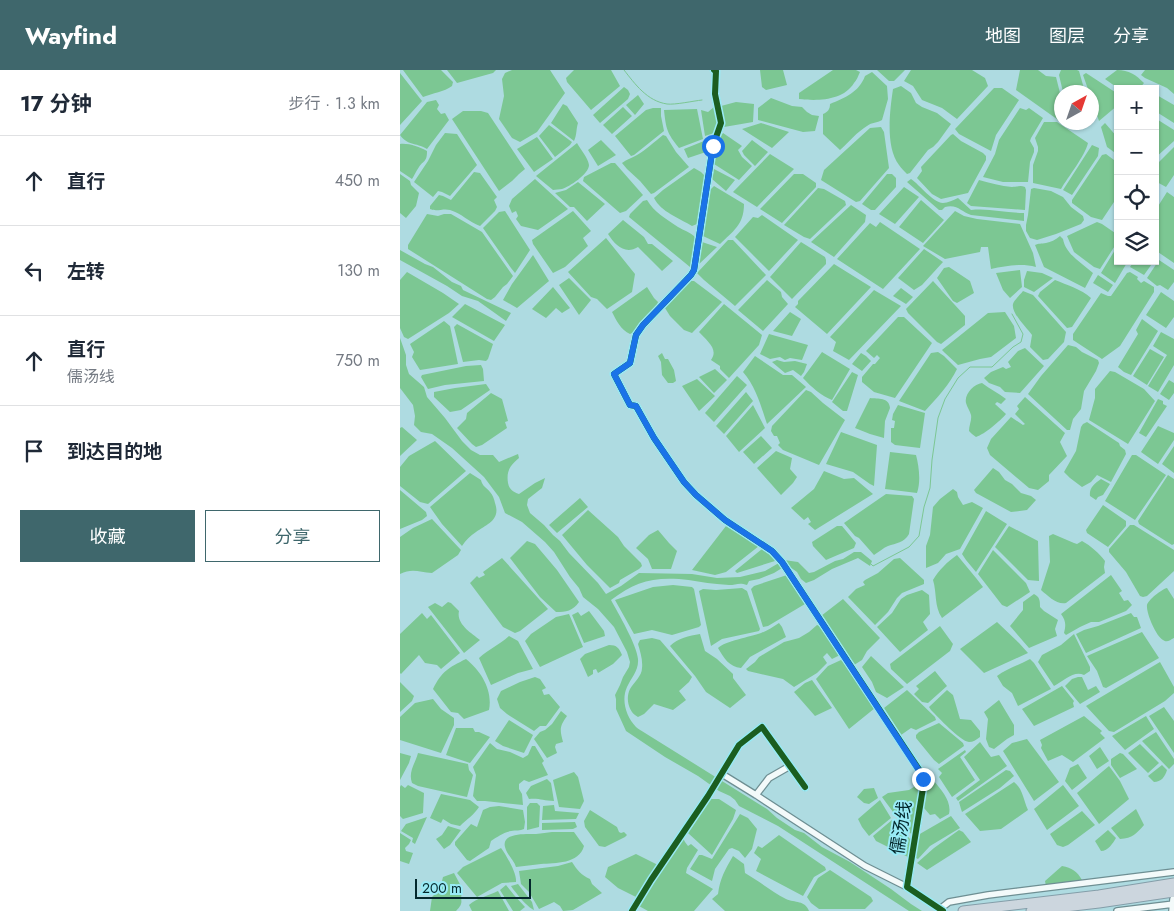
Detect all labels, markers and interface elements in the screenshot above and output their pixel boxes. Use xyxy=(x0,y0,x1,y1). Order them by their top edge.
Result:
text: Wayfind xyxy=(25,18,117,53)
text: 地图 xyxy=(985,23,1021,49)
text: 图层 xyxy=(1049,23,1085,49)
text: 分享 xyxy=(1113,23,1149,49)
north arrow xyxy=(1054,85,1099,130)
map controls xyxy=(1114,85,1159,265)
button: + xyxy=(1114,85,1159,130)
text: 17 分钟 xyxy=(20,89,92,119)
text: 步行 · 1.3 km xyxy=(289,92,380,115)
button: − xyxy=(1114,130,1159,175)
route start xyxy=(702,135,725,158)
icon: ahead xyxy=(20,167,48,195)
text: 直行 xyxy=(67,168,105,195)
text: 450 m xyxy=(335,169,380,192)
button: locate xyxy=(1114,175,1159,220)
button: layers xyxy=(1114,220,1159,265)
icon: left xyxy=(20,257,48,285)
text: 左转 xyxy=(67,258,105,285)
text: 130 m xyxy=(337,259,380,282)
text: 直行 xyxy=(67,336,105,363)
icon: ahead xyxy=(20,347,48,375)
text: 750 m xyxy=(336,349,380,372)
text: 儒汤线 xyxy=(67,365,115,388)
icon: arrive xyxy=(20,437,48,465)
text: 到达目的地 xyxy=(67,438,162,465)
button: 收藏 xyxy=(20,510,195,562)
button: 分享 xyxy=(205,510,380,562)
route end xyxy=(912,768,935,791)
street label: 儒汤线 xyxy=(884,799,918,857)
scale bar xyxy=(415,876,531,899)
text: 200 m xyxy=(422,878,462,898)

